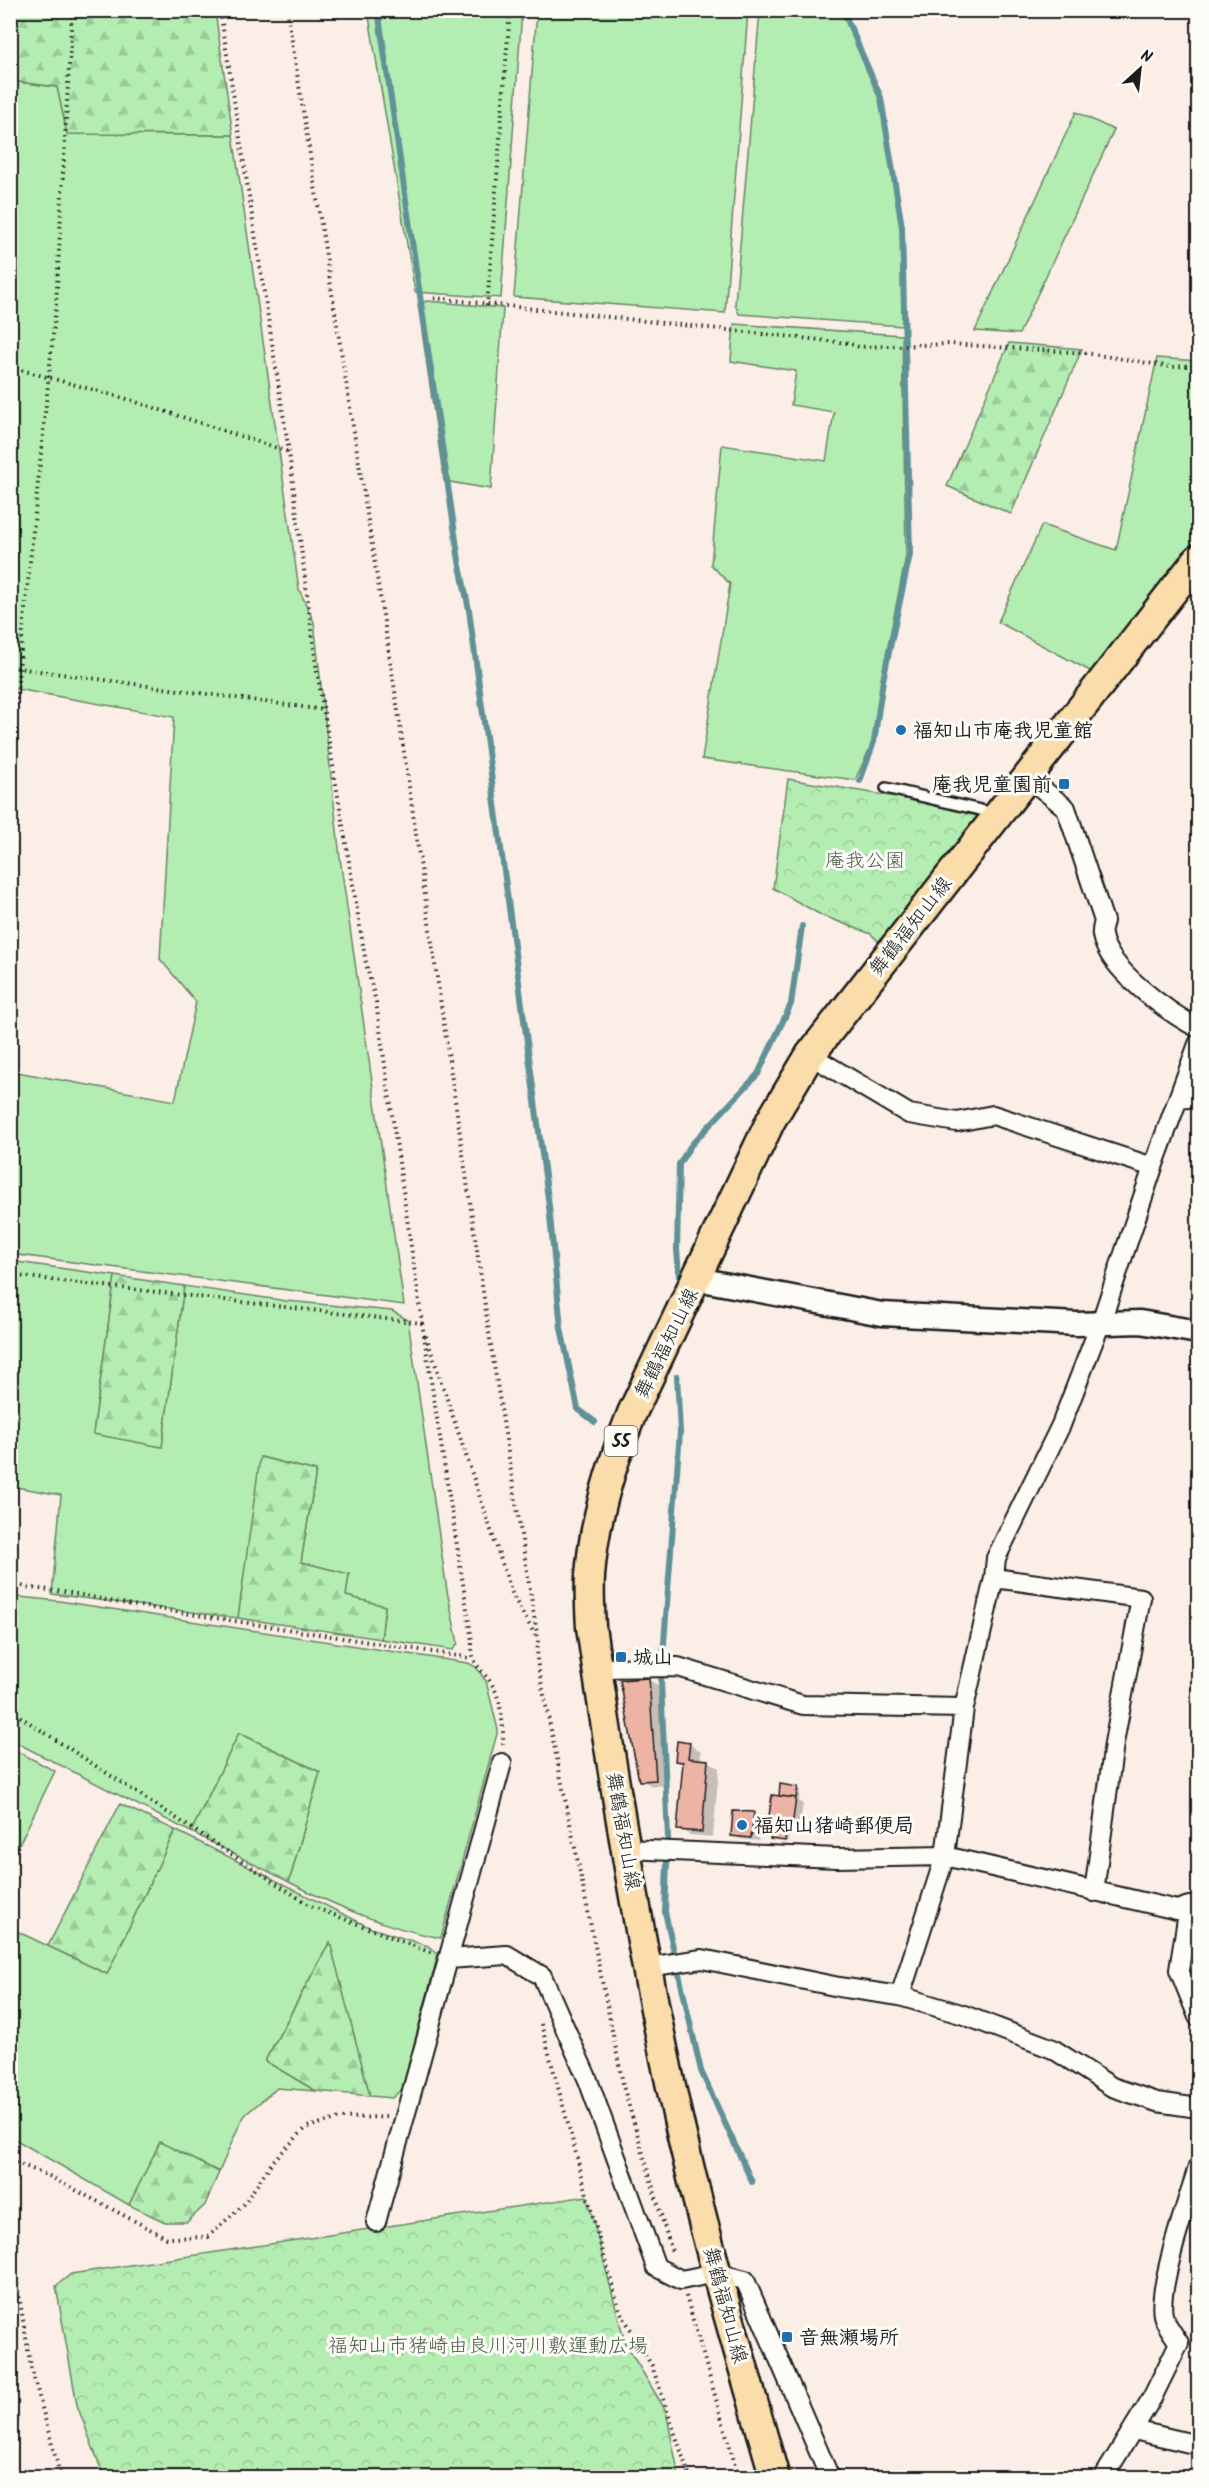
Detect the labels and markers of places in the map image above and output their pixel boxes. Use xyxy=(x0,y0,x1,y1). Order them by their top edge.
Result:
place label: 福知山市庵我児童館 xyxy=(913,716,1093,748)
marker: 福知山市庵我児童館 xyxy=(894,723,908,737)
place label: 庵我児童園前 xyxy=(932,770,1052,802)
marker: 庵我児童園前 xyxy=(1057,777,1071,791)
place label: 城山 xyxy=(633,1643,673,1675)
marker: 城山 xyxy=(614,1650,628,1664)
place label: 福知山猪崎郵便局 xyxy=(754,1811,914,1843)
marker: 福知山猪崎郵便局 xyxy=(735,1818,749,1832)
place label: 音無瀬場所 xyxy=(799,2323,899,2355)
marker: 音無瀬場所 xyxy=(780,2330,794,2344)

